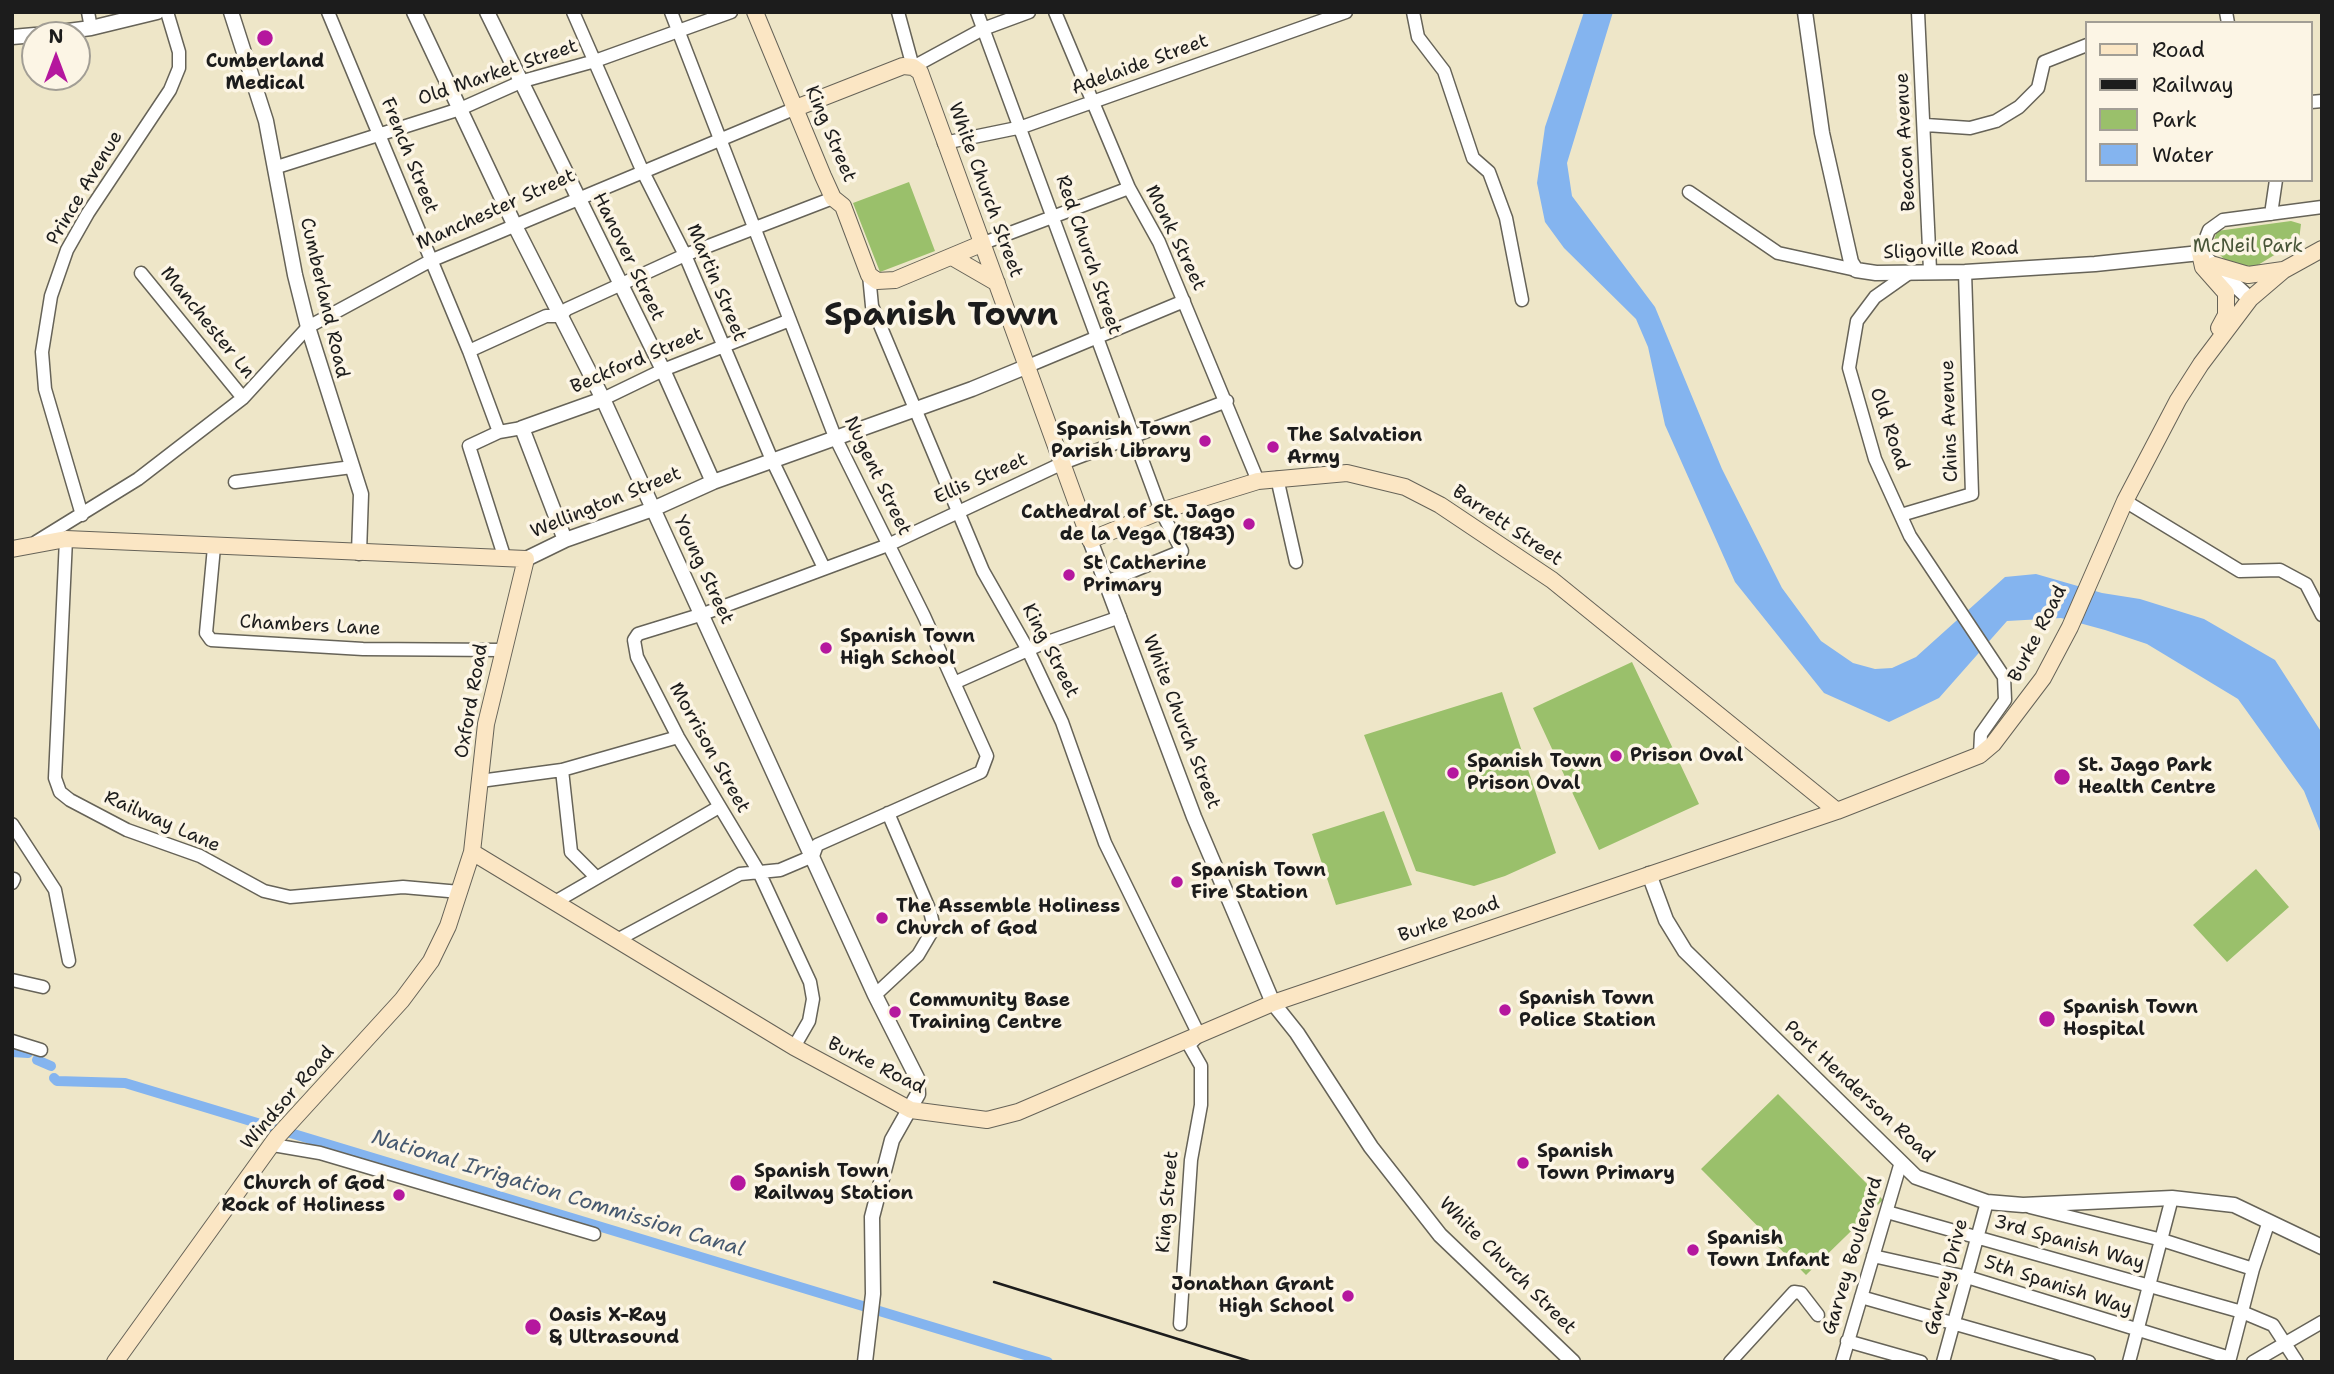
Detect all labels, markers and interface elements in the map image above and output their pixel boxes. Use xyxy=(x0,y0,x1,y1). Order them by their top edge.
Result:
north arrow xyxy=(21,21,91,91)
legend xyxy=(2086,21,2313,182)
text: N xyxy=(48,24,64,49)
marker: Cumberland Medical xyxy=(255,28,275,48)
street label: Adelaide Street xyxy=(1069,30,1211,100)
street label: Old Market Street xyxy=(415,35,581,111)
text: Road xyxy=(2152,36,2205,64)
place label: Cumberland Medical xyxy=(206,51,324,95)
text: Railway xyxy=(2152,71,2234,99)
street label: Beacon Avenue xyxy=(1891,72,1921,212)
street label: King Street xyxy=(799,82,861,186)
street label: French Street xyxy=(375,95,443,217)
street label: White Church Street xyxy=(943,99,1027,281)
text: Park xyxy=(2152,106,2197,134)
street label: Prince Avenue xyxy=(42,127,128,249)
text: Water xyxy=(2152,141,2214,169)
street label: Manchester Street xyxy=(413,165,579,255)
street label: Red Church Street xyxy=(1050,172,1126,338)
street label: Monk Street xyxy=(1140,182,1210,294)
street label: Hanover Street xyxy=(587,189,669,325)
street label: Cumberland Road xyxy=(294,216,354,380)
street label: Martin Street xyxy=(681,221,751,345)
park label: McNeil Park xyxy=(2193,236,2303,258)
street label: Sligoville Road xyxy=(1883,237,2019,265)
street label: Manchester Ln xyxy=(155,262,259,384)
district label: Spanish Town xyxy=(824,296,1058,336)
street label: Beckford Street xyxy=(567,323,707,399)
street label: Chins Avenue xyxy=(1936,359,1964,483)
street label: Old Road xyxy=(1864,385,1914,473)
street label: Nugent Street xyxy=(838,413,916,539)
place label: Spanish Town Parish Library xyxy=(1051,419,1191,463)
place label: The Salvation Army xyxy=(1287,425,1422,469)
marker: Spanish Town Parish Library xyxy=(1197,433,1213,449)
marker: The Salvation Army xyxy=(1265,439,1281,455)
street label: Ellis Street xyxy=(931,448,1031,510)
street label: Wellington Street xyxy=(527,462,685,544)
street label: Barrett Street xyxy=(1448,481,1566,571)
place label: Cathedral of St. Jago de la Vega (1843) xyxy=(1021,502,1235,546)
street label: Young Street xyxy=(668,512,738,628)
marker: Cathedral of St. Jago de la Vega (1843) xyxy=(1241,516,1257,532)
place label: St Catherine Primary xyxy=(1083,553,1207,597)
marker: St Catherine Primary xyxy=(1061,567,1077,583)
street label: Burke Road xyxy=(2004,582,2072,686)
street label: King Street xyxy=(1017,600,1083,702)
street label: Chambers Lane xyxy=(239,611,381,641)
place label: Spanish Town High School xyxy=(840,626,975,670)
street label: White Church Street xyxy=(1137,632,1225,812)
marker: Spanish Town High School xyxy=(818,640,834,656)
street label: Oxford Road xyxy=(451,642,493,760)
street label: Morrison Street xyxy=(664,679,754,817)
place label: Prison Oval xyxy=(1630,745,1743,767)
marker: Prison Oval xyxy=(1608,748,1624,764)
place label: Spanish Town Prison Oval xyxy=(1467,751,1602,795)
place label: St. Jago Park Health Centre xyxy=(2078,755,2216,799)
marker: Spanish Town Prison Oval xyxy=(1445,765,1461,781)
marker: St. Jago Park Health Centre xyxy=(2052,767,2072,787)
street label: Railway Lane xyxy=(100,786,224,858)
place label: Spanish Town Fire Station xyxy=(1191,860,1326,904)
marker: Spanish Town Fire Station xyxy=(1169,874,1185,890)
street label: Burke Road xyxy=(1395,892,1503,948)
place label: The Assemble Holiness Church of God xyxy=(896,896,1120,940)
marker: The Assemble Holiness Church of God xyxy=(874,910,890,926)
place label: Spanish Town Police Station xyxy=(1519,988,1656,1032)
place label: Community Base Training Centre xyxy=(909,990,1070,1034)
place label: Spanish Town Hospital xyxy=(2063,997,2198,1041)
marker: Spanish Town Police Station xyxy=(1497,1002,1513,1018)
marker: Community Base Training Centre xyxy=(887,1004,903,1020)
marker: Spanish Town Hospital xyxy=(2037,1009,2057,1029)
street label: Port Henderson Road xyxy=(1779,1016,1939,1168)
street label: Burke Road xyxy=(824,1033,928,1099)
street label: Windsor Road xyxy=(237,1041,339,1155)
water label: National Irrigation Commission Canal xyxy=(368,1125,748,1263)
place label: Spanish Town Primary xyxy=(1537,1141,1675,1185)
street label: King Street xyxy=(1152,1150,1184,1254)
marker: Spanish Town Primary xyxy=(1515,1155,1531,1171)
place label: Spanish Town Railway Station xyxy=(754,1161,913,1205)
place label: Church of God Rock of Holiness xyxy=(221,1173,385,1217)
marker: Spanish Town Railway Station xyxy=(728,1173,748,1193)
street label: Garvey Boulevard xyxy=(1818,1174,1888,1338)
marker: Church of God Rock of Holiness xyxy=(391,1187,407,1203)
street label: White Church Street xyxy=(1434,1193,1580,1339)
street label: 3rd Spanish Way xyxy=(1991,1211,2147,1275)
street label: Garvey Drive xyxy=(1921,1216,1973,1338)
place label: Spanish Town Infant xyxy=(1707,1228,1830,1272)
marker: Spanish Town Infant xyxy=(1685,1242,1701,1258)
street label: 5th Spanish Way xyxy=(1981,1251,2135,1321)
place label: Jonathan Grant High School xyxy=(1171,1274,1334,1318)
marker: Jonathan Grant High School xyxy=(1340,1288,1356,1304)
place label: Oasis X-Ray & Ultrasound xyxy=(549,1305,679,1349)
marker: Oasis X-Ray & Ultrasound xyxy=(523,1317,543,1337)

